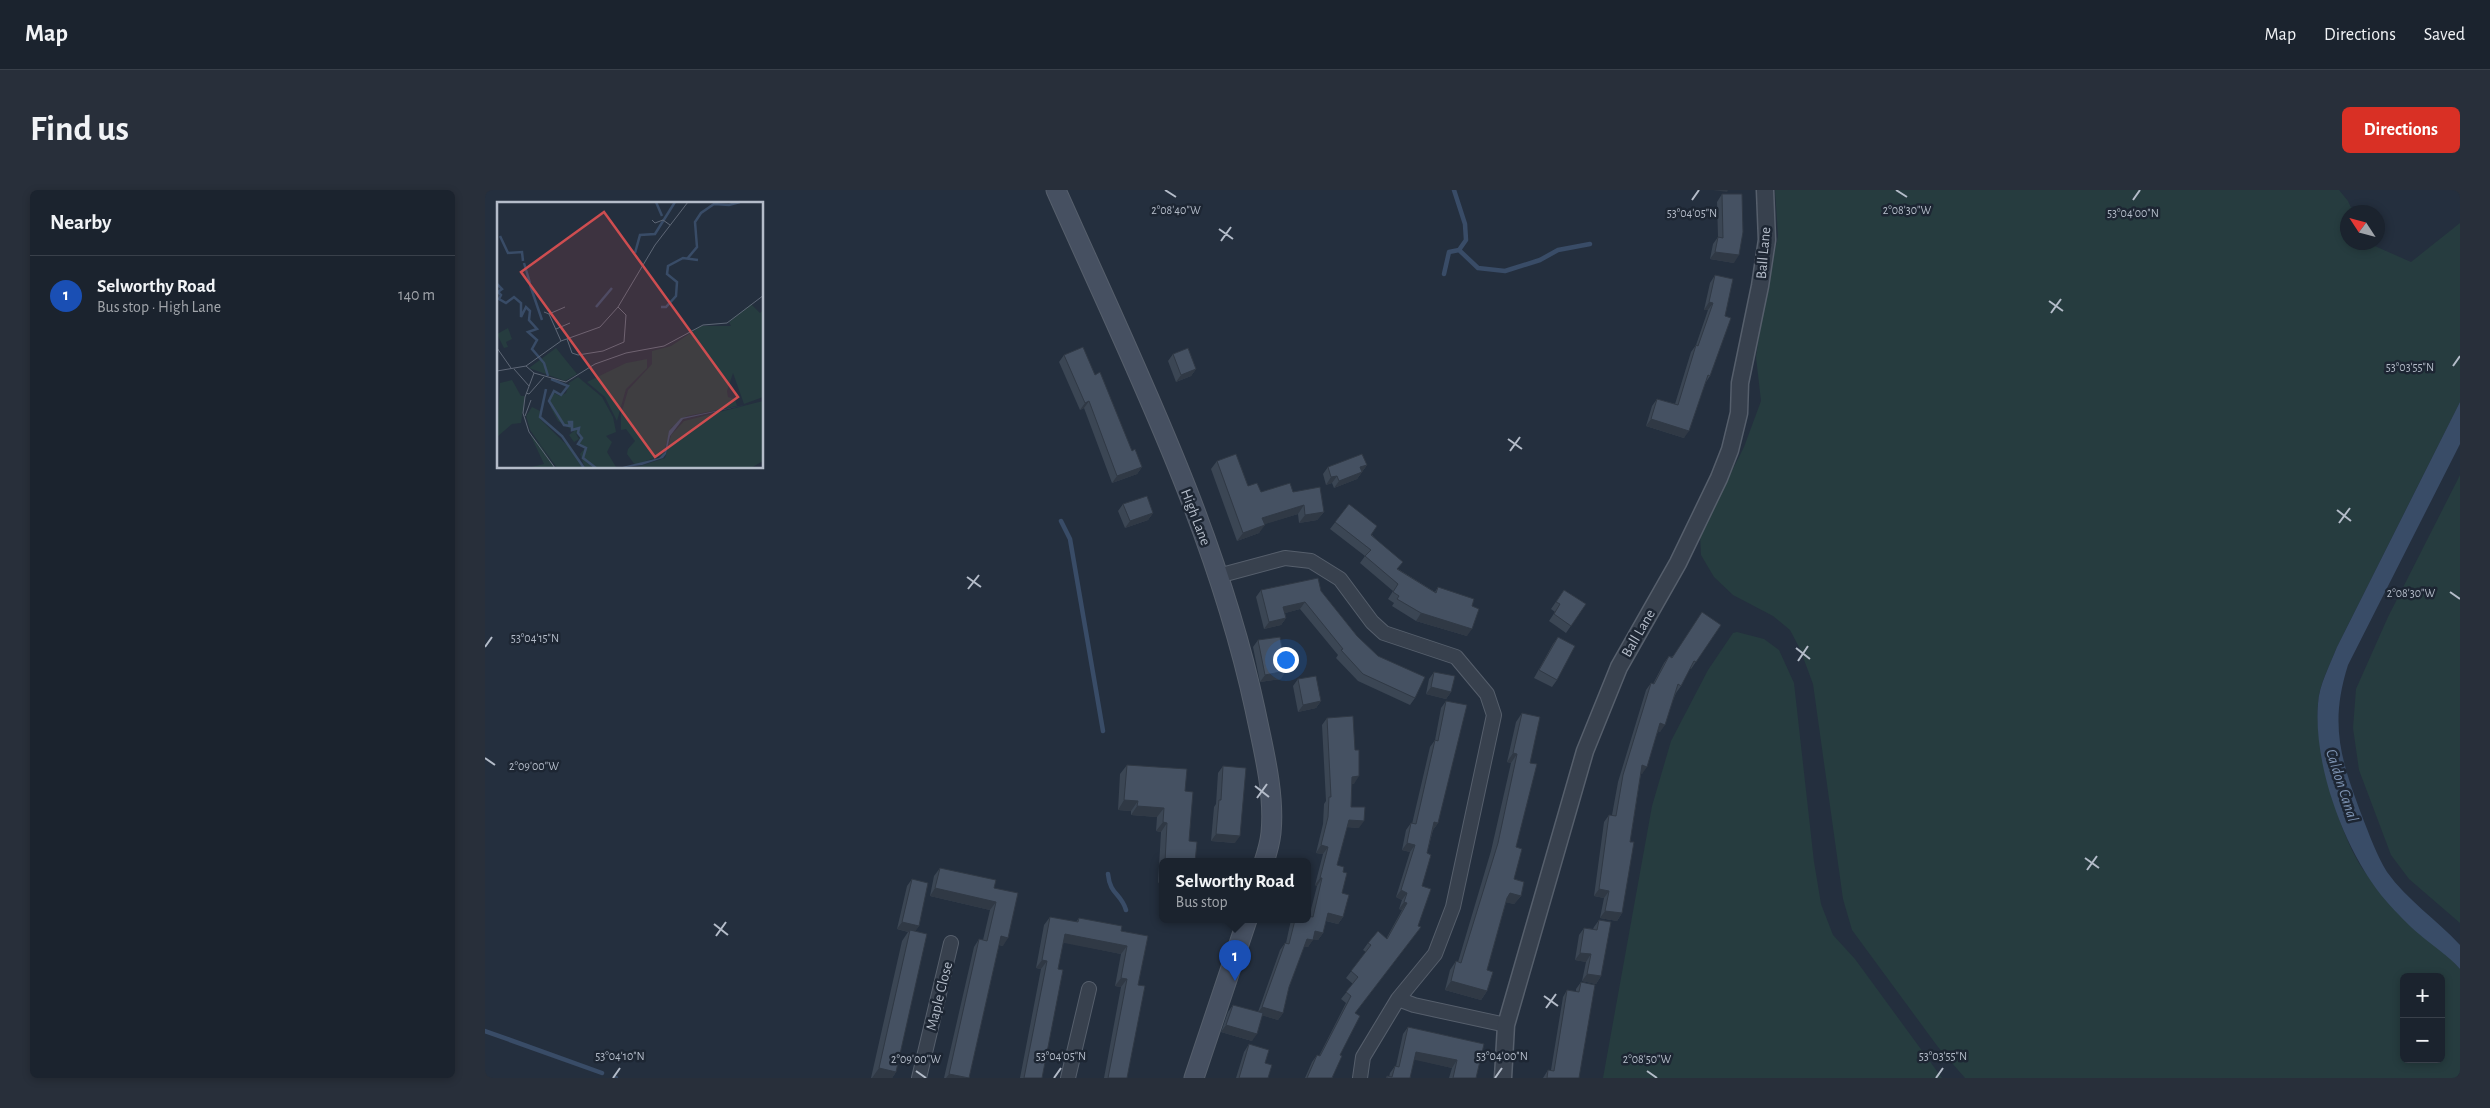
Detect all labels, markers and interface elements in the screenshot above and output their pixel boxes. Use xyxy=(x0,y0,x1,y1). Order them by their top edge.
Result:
text: Map xyxy=(25,22,68,46)
text: Map xyxy=(2265,26,2296,44)
text: Directions xyxy=(2324,26,2396,44)
text: Saved xyxy=(2424,26,2465,44)
button: Directions xyxy=(2342,107,2460,153)
text: Find us xyxy=(30,112,129,147)
inset map xyxy=(497,202,764,469)
text: 2°08'40"W xyxy=(1151,204,1201,216)
text: 2°08'30"W xyxy=(1883,204,1932,216)
north arrow xyxy=(2340,205,2385,250)
text: 53°04'05"N xyxy=(1667,207,1717,219)
text: 53°04'00"N xyxy=(2107,207,2159,219)
text: Nearby xyxy=(50,212,111,233)
street label: Ball Lane xyxy=(1754,226,1773,280)
text: Selworthy Road xyxy=(97,277,216,296)
text: 1 xyxy=(63,287,69,303)
text: 140 m xyxy=(398,287,435,303)
text: Bus stop · High Lane xyxy=(97,299,221,315)
text: 53°03'55"N xyxy=(2386,361,2434,373)
street label: High Lane xyxy=(1178,487,1213,548)
text: 2°08'30"W xyxy=(2387,587,2436,599)
street label: Ball Lane xyxy=(1619,607,1658,660)
text: 53°04'15"N xyxy=(511,632,559,644)
your location xyxy=(1273,647,1299,673)
water label: Caldon Canal xyxy=(2323,747,2361,824)
text: 2°09'00"W xyxy=(509,760,559,772)
popup xyxy=(1159,858,1311,923)
text: Selworthy Road xyxy=(1176,872,1294,891)
text: Bus stop xyxy=(1176,894,1228,910)
pin: 1 xyxy=(1219,940,1251,981)
street label: Maple Close xyxy=(924,960,955,1032)
map controls xyxy=(2400,973,2445,1063)
button: + xyxy=(2400,973,2445,1018)
button: − xyxy=(2400,1018,2445,1063)
text: 53°04'10"N xyxy=(595,1050,645,1062)
text: 53°04'05"N xyxy=(1036,1050,1086,1062)
text: 53°04'00"N xyxy=(1476,1050,1528,1062)
text: 53°03'55"N xyxy=(1919,1050,1967,1062)
text: 2°09'00"W xyxy=(891,1053,941,1065)
text: 2°08'50"W xyxy=(1623,1053,1672,1065)

